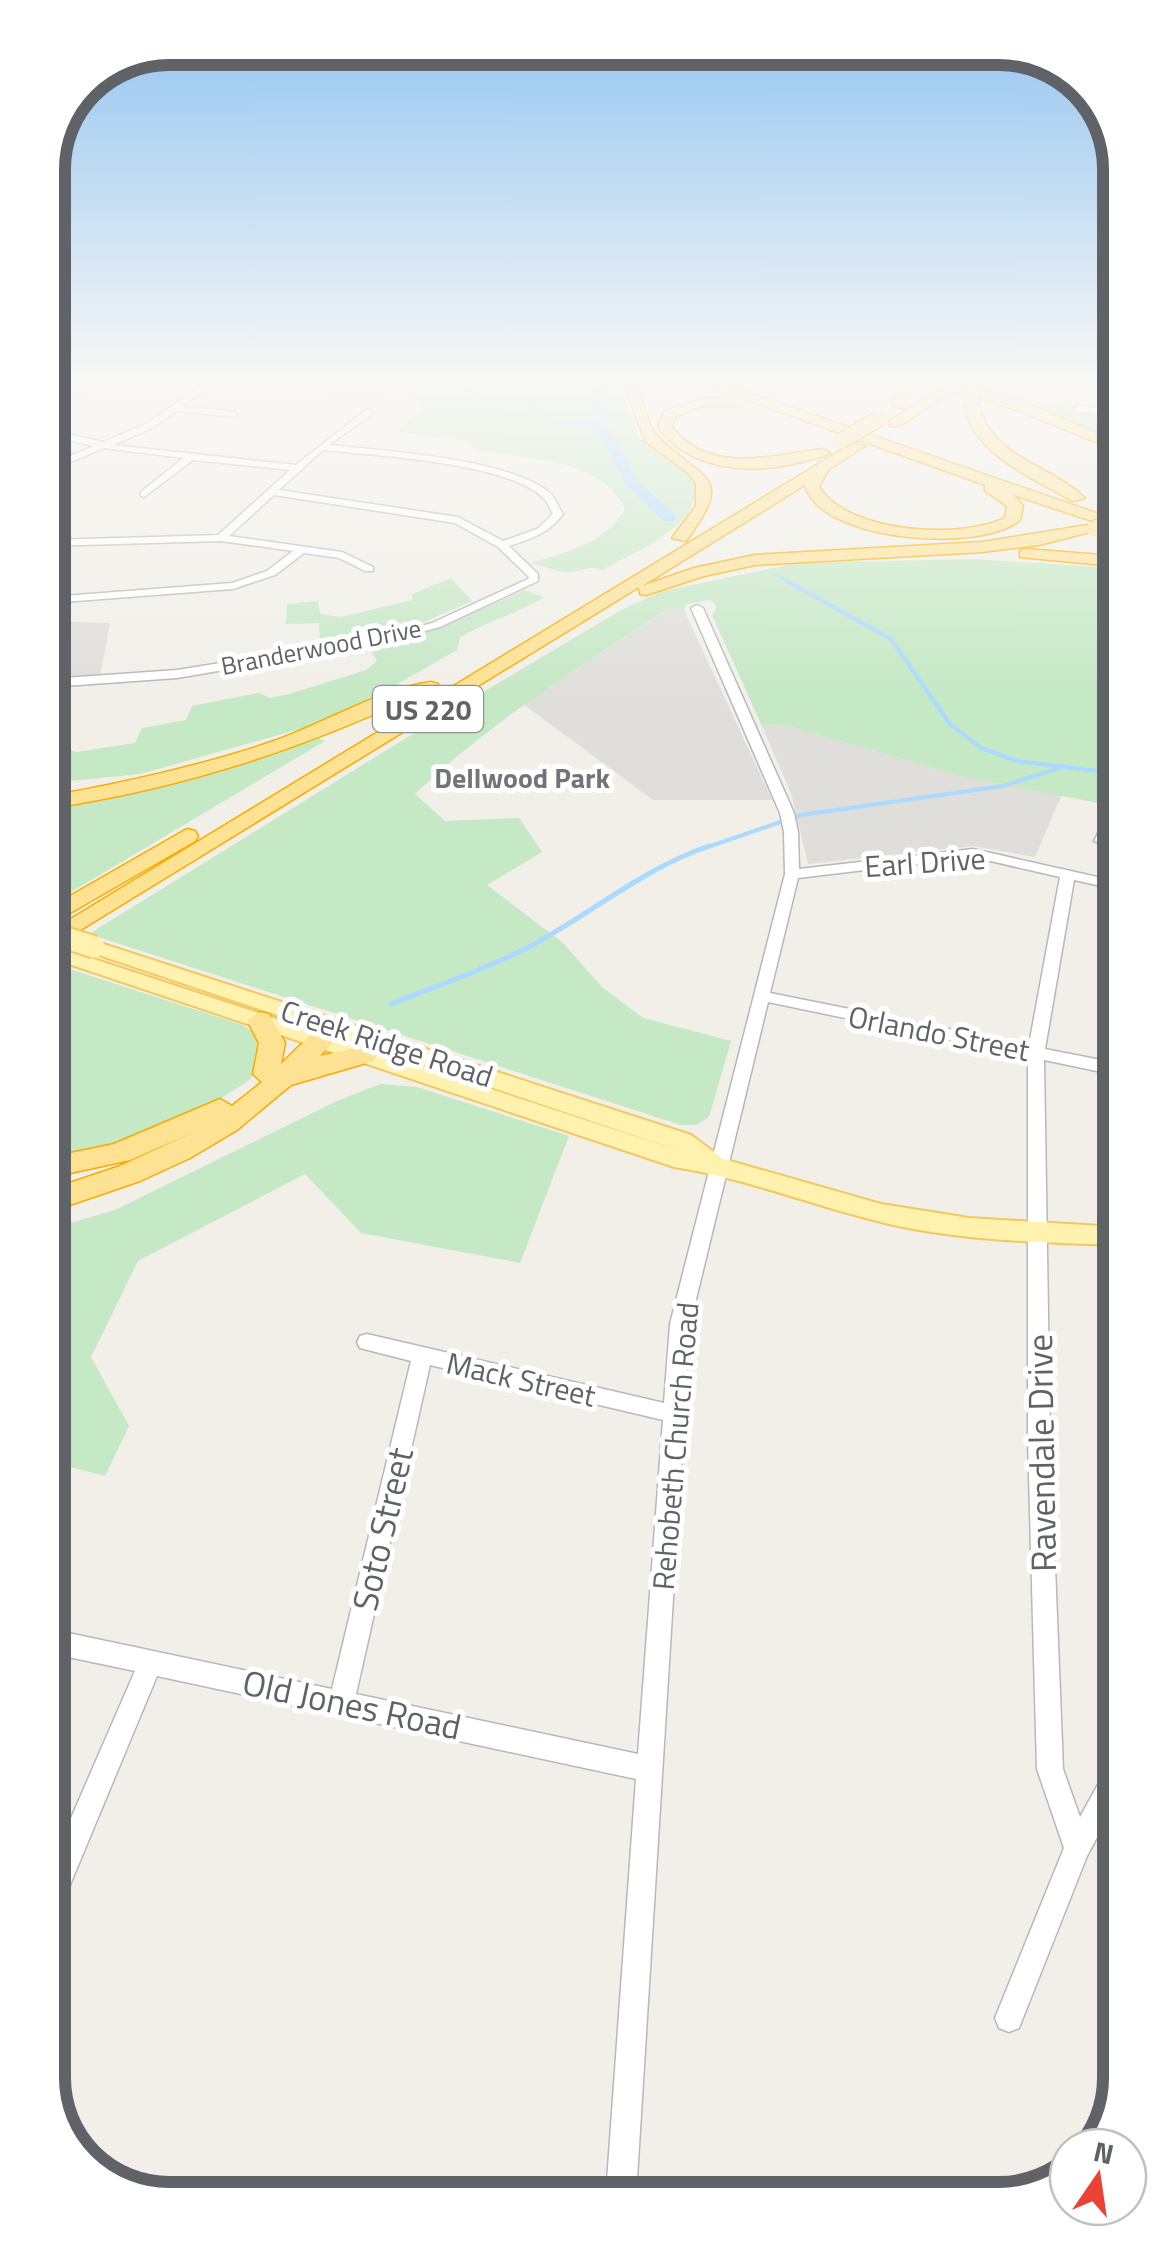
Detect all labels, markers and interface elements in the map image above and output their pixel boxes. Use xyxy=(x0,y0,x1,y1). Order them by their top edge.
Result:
street label: Branderwood Drive xyxy=(218,609,424,685)
road number: US 220 xyxy=(373,686,483,732)
district label: Dellwood Park xyxy=(434,756,610,799)
street label: Earl Drive xyxy=(863,835,987,889)
street label: Creek Ridge Road xyxy=(275,987,499,1099)
street label: Orlando Street xyxy=(844,993,1034,1073)
street label: Rehobeth Church Road xyxy=(640,1300,710,1592)
street label: Ravendale Drive xyxy=(1012,1334,1070,1572)
street label: Mack Street xyxy=(442,1340,600,1419)
street label: Soto Street xyxy=(337,1442,427,1616)
street label: Old Jones Road xyxy=(238,1655,466,1753)
north arrow xyxy=(1048,2127,1148,2227)
text: N xyxy=(1089,2129,1118,2175)

